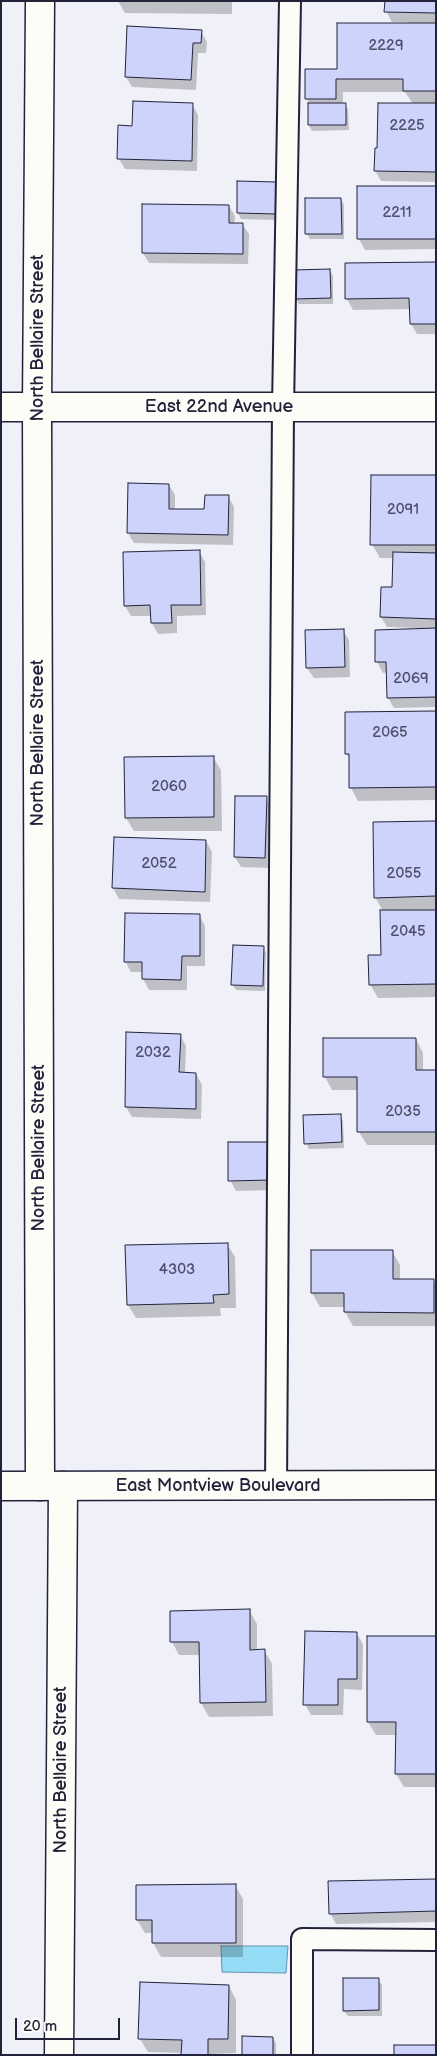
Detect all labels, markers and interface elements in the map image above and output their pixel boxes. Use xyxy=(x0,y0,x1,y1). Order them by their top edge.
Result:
house number: 2229 xyxy=(368,37,404,55)
house number: 2225 xyxy=(389,117,425,135)
house number: 2211 xyxy=(382,204,412,222)
street label: North Bellaire Street xyxy=(27,254,49,422)
street label: East 22nd Avenue xyxy=(145,396,293,418)
house number: 2091 xyxy=(387,501,419,519)
street label: North Bellaire Street xyxy=(27,659,49,827)
house number: 2069 xyxy=(393,670,429,688)
house number: 2065 xyxy=(372,724,408,742)
house number: 2060 xyxy=(151,778,187,796)
house number: 2052 xyxy=(141,855,177,873)
house number: 2055 xyxy=(387,865,421,883)
house number: 2045 xyxy=(390,923,426,941)
house number: 2032 xyxy=(135,1044,171,1062)
street label: North Bellaire Street xyxy=(28,1064,50,1232)
house number: 2035 xyxy=(385,1103,421,1121)
house number: 4303 xyxy=(159,1261,195,1279)
street label: East Montview Boulevard xyxy=(115,1475,321,1497)
street label: North Bellaire Street xyxy=(50,1686,72,1854)
scale bar xyxy=(18,2008,122,2040)
text: 20 m xyxy=(23,2017,57,2036)

